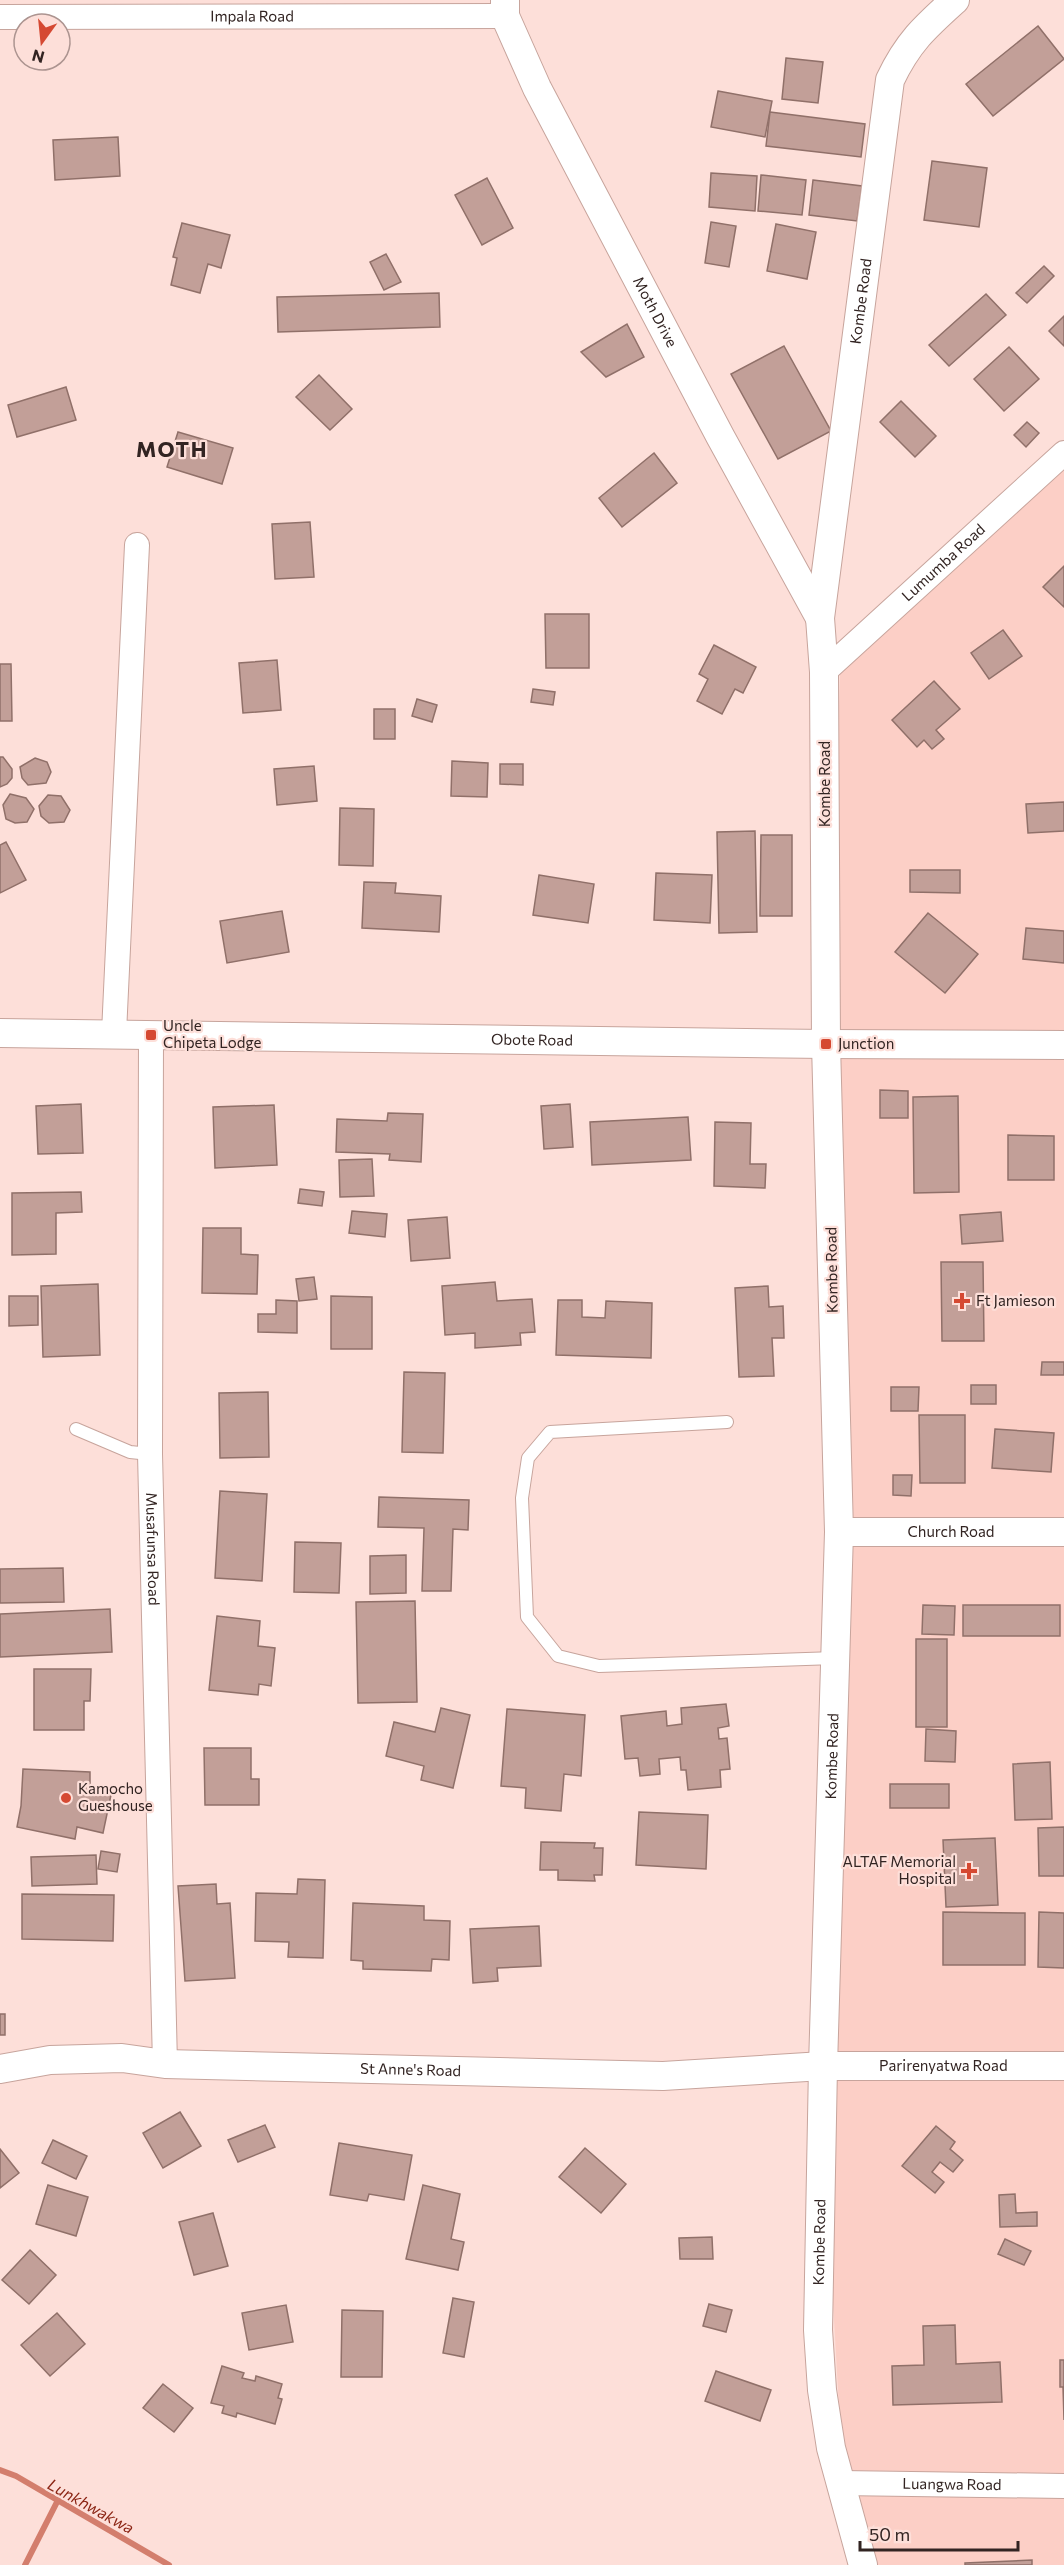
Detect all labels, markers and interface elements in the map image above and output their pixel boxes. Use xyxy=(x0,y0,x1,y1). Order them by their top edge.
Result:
street label: Impala Road xyxy=(210,6,294,25)
north arrow xyxy=(12,12,72,72)
text: N xyxy=(30,46,46,68)
street label: Kombe Road xyxy=(846,257,875,345)
street label: Moth Drive xyxy=(630,273,682,350)
district label: MOTH xyxy=(136,436,208,461)
street label: Lumumba Road xyxy=(898,520,988,605)
street label: Kombe Road xyxy=(815,741,833,827)
place label: Uncle Chipeta Lodge xyxy=(163,1016,261,1051)
marker: Uncle Chipeta Lodge xyxy=(144,1028,158,1042)
street label: Obote Road xyxy=(491,1030,573,1049)
place label: Junction xyxy=(838,1034,894,1052)
marker: Junction xyxy=(819,1037,833,1051)
street label: Kombe Road xyxy=(821,1227,841,1313)
place label: Ft Jamieson xyxy=(976,1291,1055,1309)
marker: Ft Jamieson xyxy=(953,1292,971,1310)
street label: Musafunsa Road xyxy=(143,1492,164,1606)
street label: Church Road xyxy=(908,1522,994,1540)
street label: Kombe Road xyxy=(821,1713,842,1800)
place label: Kamocho Gueshouse xyxy=(78,1779,153,1814)
marker: Kamocho Gueshouse xyxy=(59,1791,73,1805)
place label: ALTAF Memorial Hospital xyxy=(843,1852,956,1887)
marker: ALTAF Memorial Hospital xyxy=(960,1862,978,1880)
street label: Parirenyatwa Road xyxy=(879,2056,1008,2074)
street label: St Anne's Road xyxy=(360,2059,461,2079)
street label: Kombe Road xyxy=(809,2199,828,2285)
water label: Lunkhwakwa xyxy=(45,2474,138,2537)
street label: Luangwa Road xyxy=(902,2474,1002,2493)
scale bar xyxy=(860,2514,1018,2552)
text: 50 m xyxy=(869,2523,910,2545)

